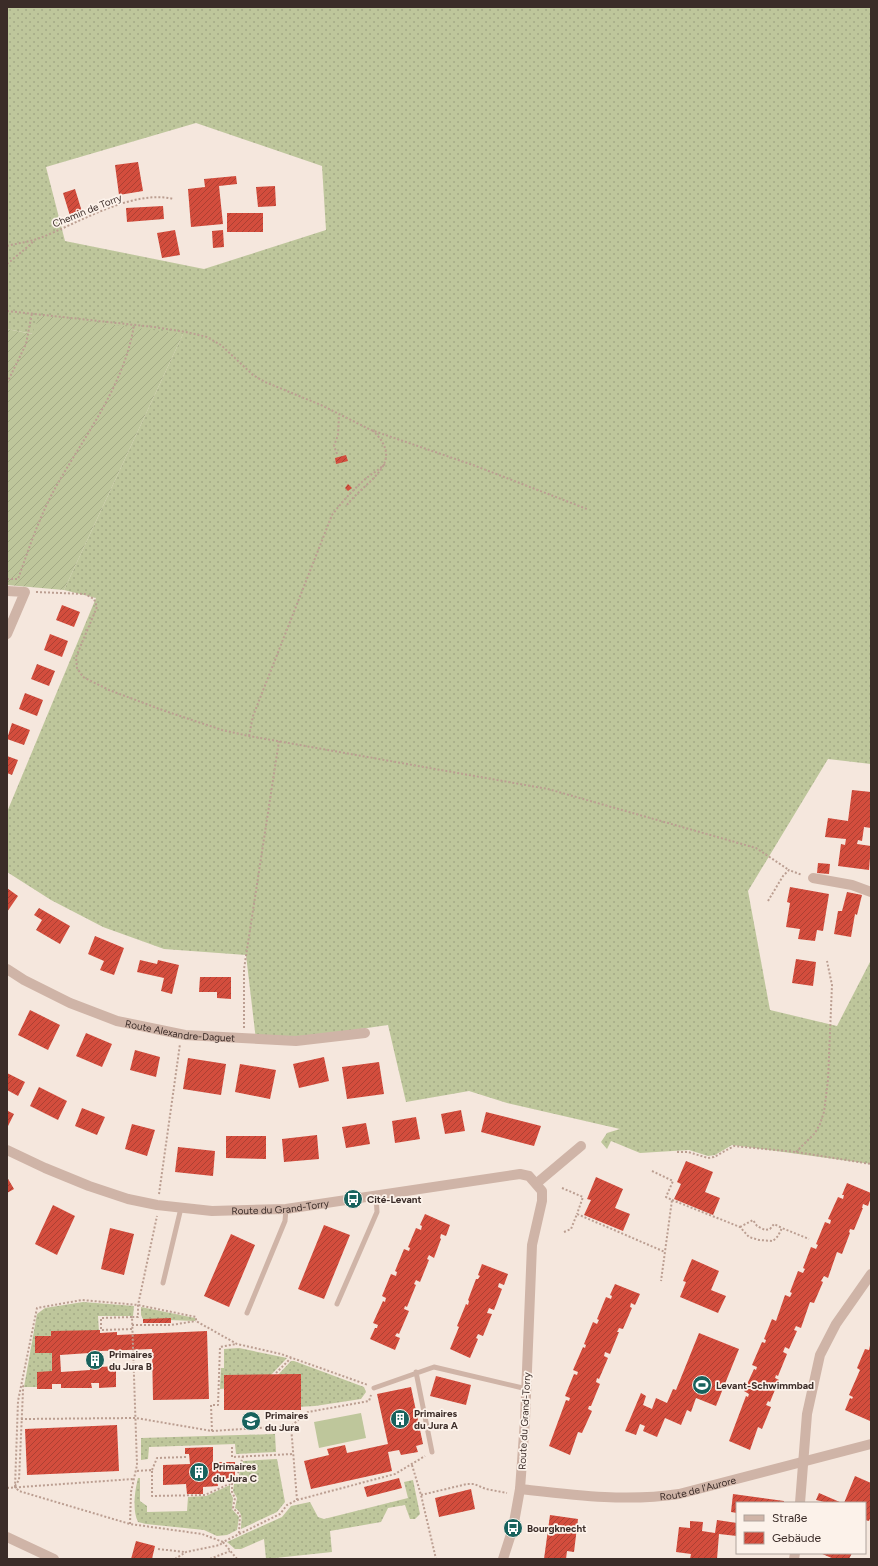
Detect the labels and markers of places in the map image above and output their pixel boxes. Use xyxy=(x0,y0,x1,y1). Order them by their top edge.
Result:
bus stop icon: Cité-Levant xyxy=(342,1188,364,1210)
place label: Cité-Levant xyxy=(367,1193,422,1206)
place label: Primaires du Jura B xyxy=(109,1348,152,1373)
building icon: Primaires du Jura B xyxy=(84,1349,106,1371)
sports icon: Levant-Schwimmbad xyxy=(691,1374,713,1396)
place label: Levant-Schwimmbad xyxy=(716,1379,814,1392)
place label: Primaires du Jura A xyxy=(414,1407,459,1432)
building icon: Primaires du Jura A xyxy=(389,1408,411,1430)
place label: Primaires du Jura xyxy=(265,1409,308,1434)
school or university icon: Primaires du Jura xyxy=(240,1410,262,1432)
place label: Primaires du Jura C xyxy=(213,1460,257,1485)
building icon: Primaires du Jura C xyxy=(188,1461,210,1483)
bus stop icon: Bourgknecht xyxy=(502,1517,524,1539)
place label: Bourgknecht xyxy=(527,1522,586,1535)

